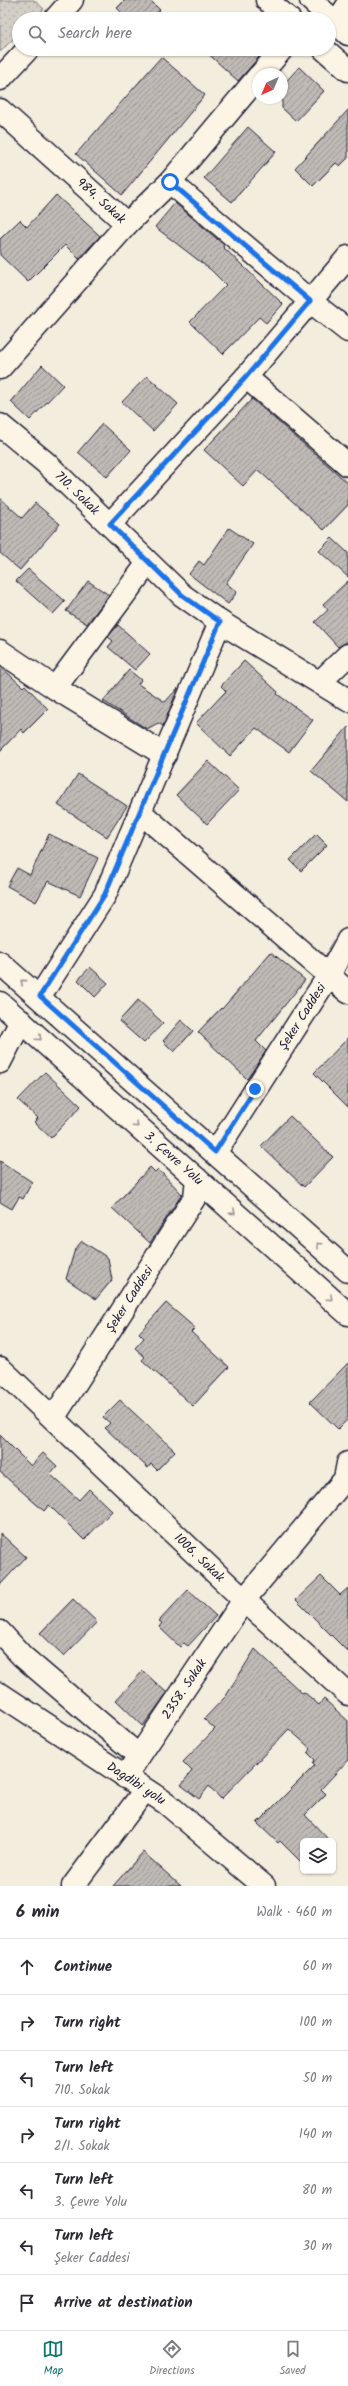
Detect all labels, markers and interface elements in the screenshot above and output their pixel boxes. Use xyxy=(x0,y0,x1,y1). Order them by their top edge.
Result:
search box xyxy=(12,12,336,56)
text: Search here xyxy=(58,22,132,46)
icon: search xyxy=(26,23,48,45)
north arrow xyxy=(252,68,288,104)
street label: 984. Sokak xyxy=(72,173,132,230)
route start xyxy=(161,173,179,191)
street label: 710. Sokak xyxy=(50,466,105,521)
street label: Şeker Caddesi xyxy=(273,978,332,1054)
one-way arrow xyxy=(20,980,28,987)
one-way arrow xyxy=(35,1033,42,1040)
route end xyxy=(246,1080,264,1098)
one-way arrow xyxy=(131,1120,139,1128)
street label: 3. Çevre Yolu xyxy=(139,1126,209,1191)
one-way arrow xyxy=(228,1207,236,1214)
one-way arrow xyxy=(316,1243,324,1250)
street label: Şeker Caddesi xyxy=(100,1261,159,1337)
one-way arrow xyxy=(325,1293,333,1301)
street label: 1006. Sokak xyxy=(169,1528,230,1588)
street label: 2358. Sokak xyxy=(156,1654,213,1724)
street label: Dagdibi yolu xyxy=(103,1756,171,1811)
map controls xyxy=(300,1838,336,1874)
button: layers xyxy=(300,1838,336,1874)
text: 6 min xyxy=(16,1899,60,1926)
text: Walk · 460 m xyxy=(256,1902,332,1923)
text: Continue xyxy=(54,1955,112,1979)
icon: ahead xyxy=(16,1956,38,1978)
text: 60 m xyxy=(303,1956,332,1977)
text: Turn right xyxy=(54,2011,121,2035)
icon: right xyxy=(16,2012,38,2034)
text: 100 m xyxy=(299,2012,332,2033)
text: Turn left xyxy=(54,2056,114,2080)
icon: left xyxy=(16,2068,38,2090)
text: 50 m xyxy=(303,2068,332,2089)
text: 710. Sokak xyxy=(54,2080,110,2101)
text: Turn right xyxy=(54,2112,121,2136)
icon: right xyxy=(16,2124,38,2146)
text: 140 m xyxy=(299,2124,332,2145)
text: 2/1. Sokak xyxy=(54,2136,110,2157)
text: Turn left xyxy=(54,2168,114,2192)
icon: left xyxy=(16,2180,38,2202)
text: 80 m xyxy=(302,2180,332,2201)
text: 3. Çevre Yolu xyxy=(54,2192,127,2213)
text: Turn left xyxy=(54,2224,114,2248)
icon: left xyxy=(16,2236,38,2258)
text: 30 m xyxy=(303,2236,332,2257)
text: Şeker Caddesi xyxy=(54,2248,130,2269)
text: Arrive at destination xyxy=(54,2291,193,2315)
icon: arrive xyxy=(16,2292,38,2314)
tab: Map xyxy=(42,2338,64,2380)
tab: Directions xyxy=(149,2338,195,2380)
tab: Saved xyxy=(280,2338,306,2380)

